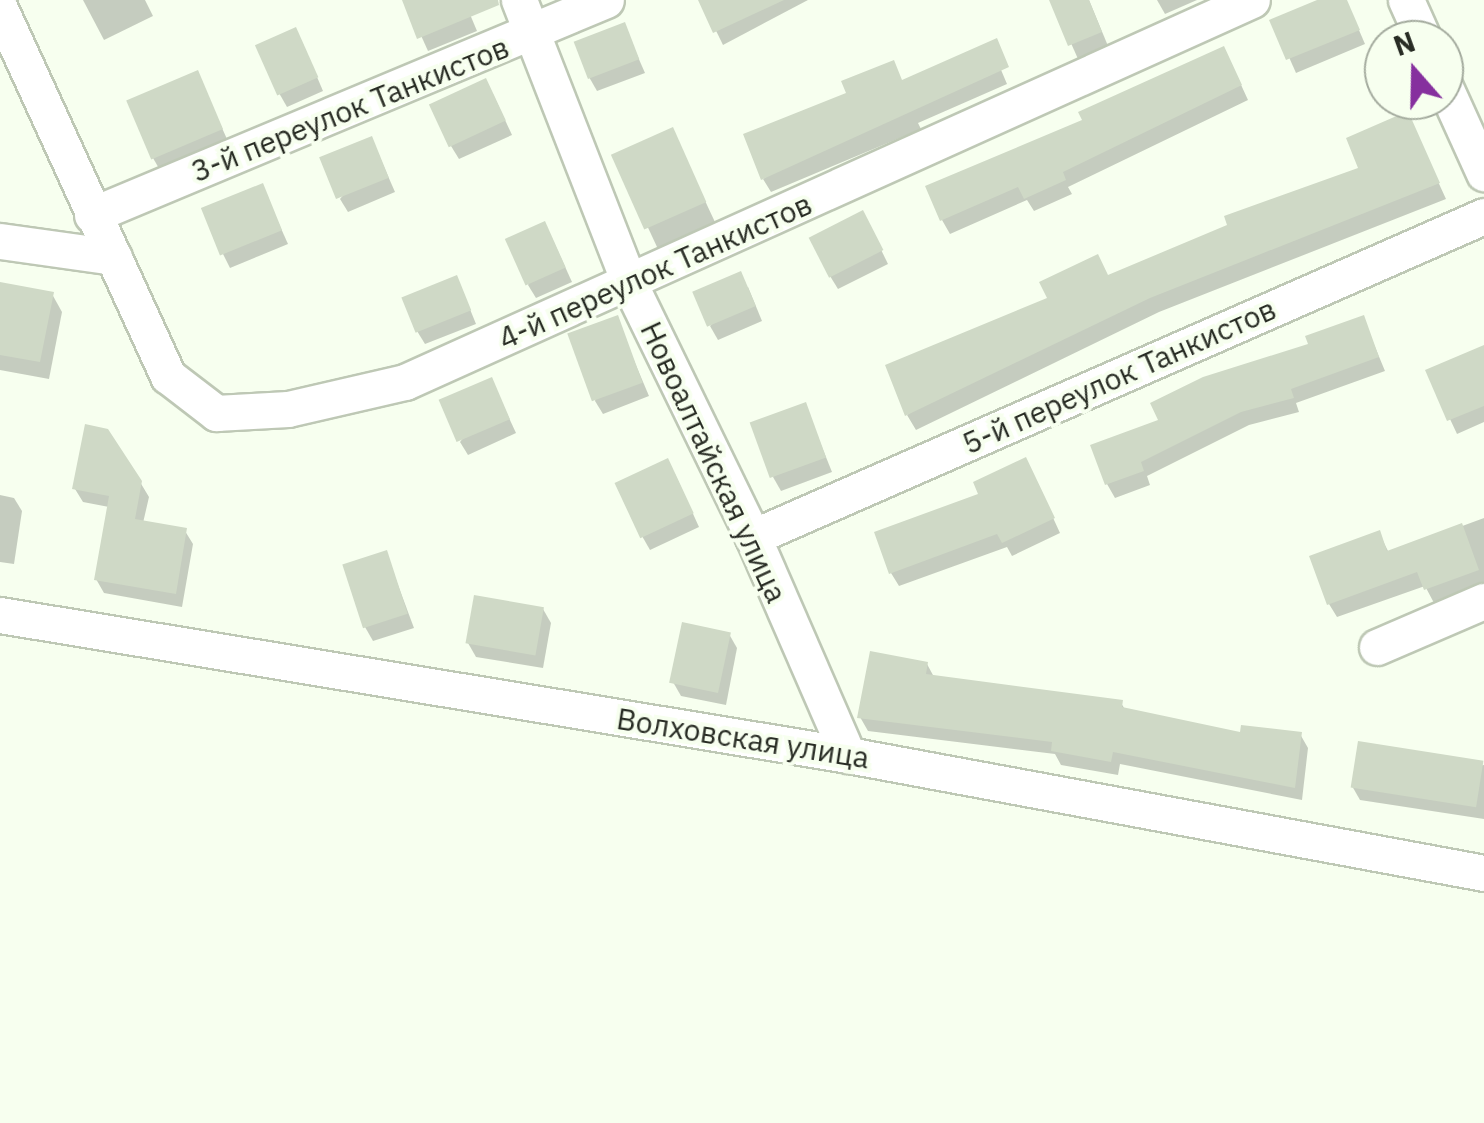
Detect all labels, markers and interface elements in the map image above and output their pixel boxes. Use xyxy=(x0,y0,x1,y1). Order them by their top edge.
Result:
north arrow xyxy=(1364,20,1464,120)
text: N xyxy=(1388,22,1420,64)
street label: 3-й переулок Танкистов xyxy=(186,29,514,189)
street label: 4-й переулок Танкистов xyxy=(493,186,817,356)
street label: 5-й переулок Танкистов xyxy=(957,291,1281,461)
street label: Новоалтайская улица xyxy=(633,316,795,608)
street label: Волховская улица xyxy=(614,700,872,776)

